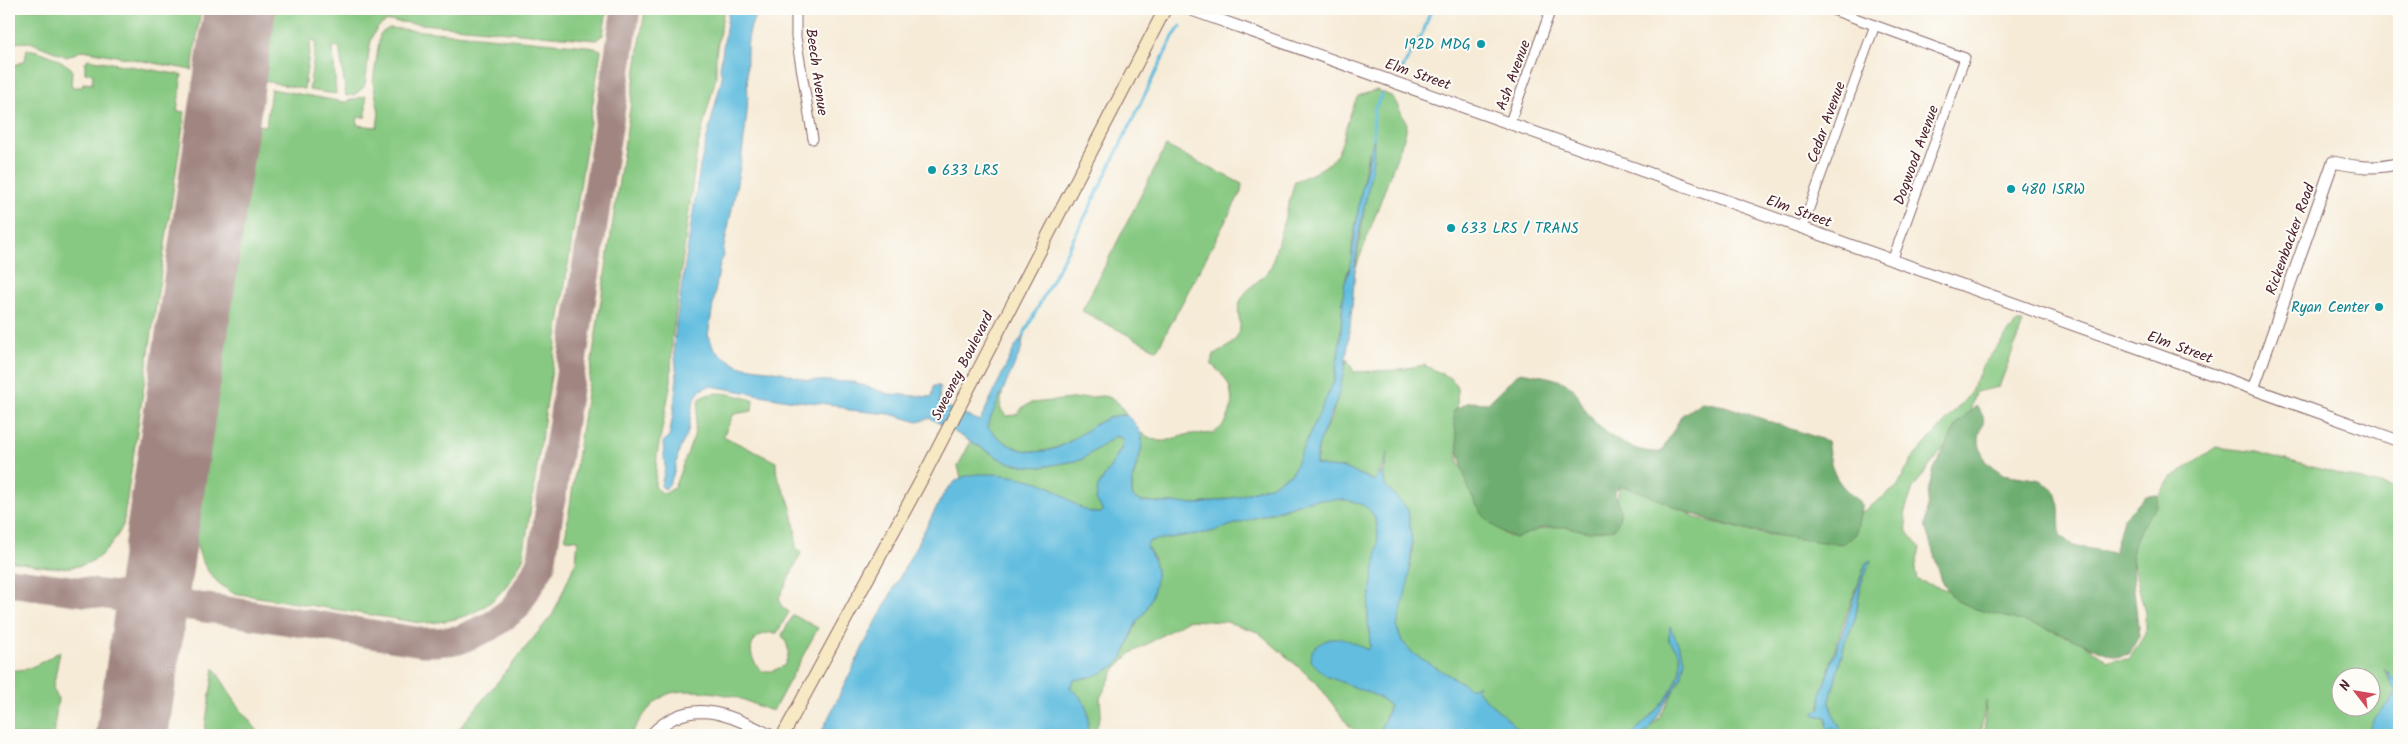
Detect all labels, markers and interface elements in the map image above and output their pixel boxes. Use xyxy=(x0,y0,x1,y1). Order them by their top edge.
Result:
street label: Beech Avenue xyxy=(798,27,834,118)
place label: 192D MDG xyxy=(1404,33,1471,57)
street label: Ash Avenue xyxy=(1490,36,1538,114)
marker: 192D MDG xyxy=(1475,38,1487,50)
street label: Elm Street xyxy=(1381,52,1454,97)
street label: Cedar Avenue xyxy=(1801,78,1853,167)
street label: Dogwood Avenue xyxy=(1888,102,1946,209)
place label: 633 LRS xyxy=(942,159,998,183)
marker: 633 LRS xyxy=(926,164,938,176)
place label: 480 ISRW xyxy=(2021,178,2085,202)
street label: Rickenbacker Road xyxy=(2260,180,2322,299)
marker: 480 ISRW xyxy=(2005,183,2017,195)
street label: Elm Street xyxy=(1762,189,1835,235)
place label: 633 LRS / TRANS xyxy=(1461,217,1579,241)
marker: 633 LRS / TRANS xyxy=(1445,222,1457,234)
place label: Ryan Center xyxy=(2291,296,2370,320)
marker: Ryan Center xyxy=(2373,301,2385,313)
street label: Sweeney Boulevard xyxy=(925,307,1001,425)
street label: Elm Street xyxy=(2143,325,2216,371)
north arrow xyxy=(2330,666,2380,716)
text: N xyxy=(2334,676,2358,695)

